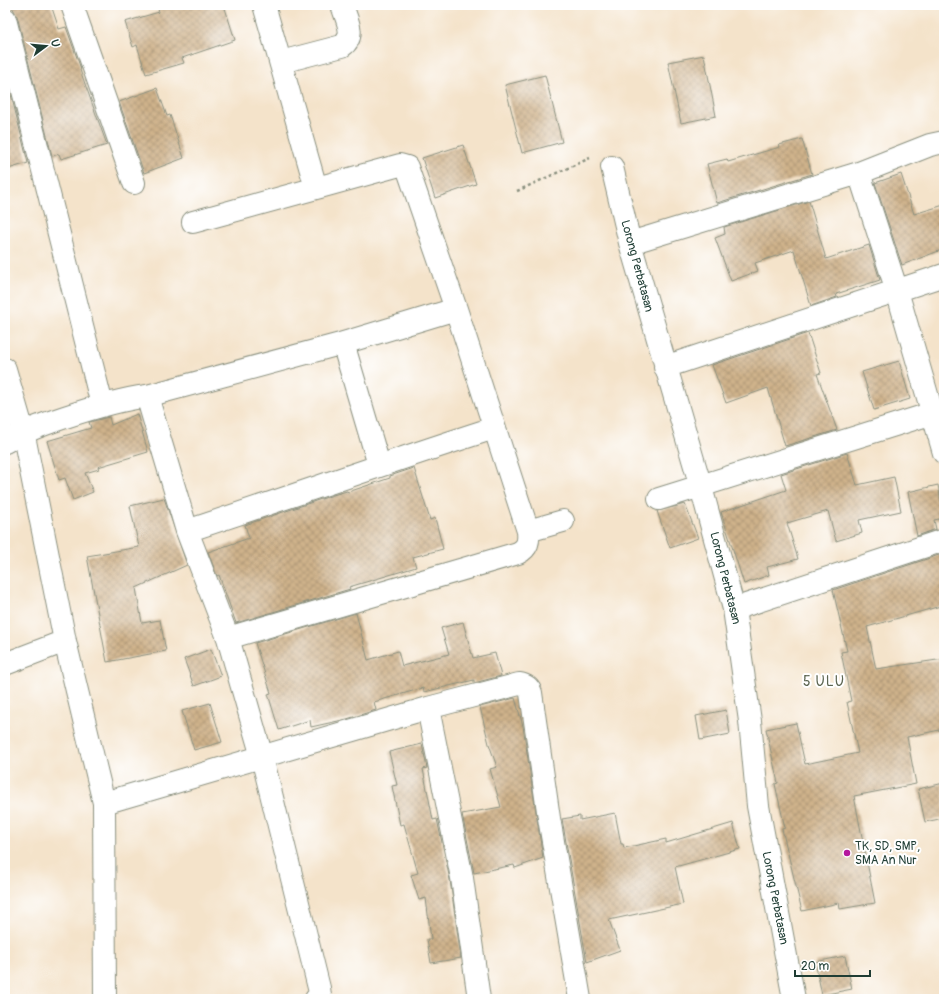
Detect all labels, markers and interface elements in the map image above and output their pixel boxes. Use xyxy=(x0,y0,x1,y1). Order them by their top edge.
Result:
north arrow xyxy=(26,26,66,66)
text: U xyxy=(48,38,62,49)
street label: Lorong Perbatasan xyxy=(617,218,657,314)
street label: Lorong Perbatasan xyxy=(706,530,744,626)
district label: 5 ULU xyxy=(803,673,845,690)
place label: TK, SD, SMP, SMA An Nur xyxy=(855,839,920,868)
marker: TK, SD, SMP, SMA An Nur xyxy=(842,848,852,858)
street label: Lorong Perbatasan xyxy=(759,850,791,946)
scale bar xyxy=(795,952,870,978)
text: 20 m xyxy=(801,959,830,974)

